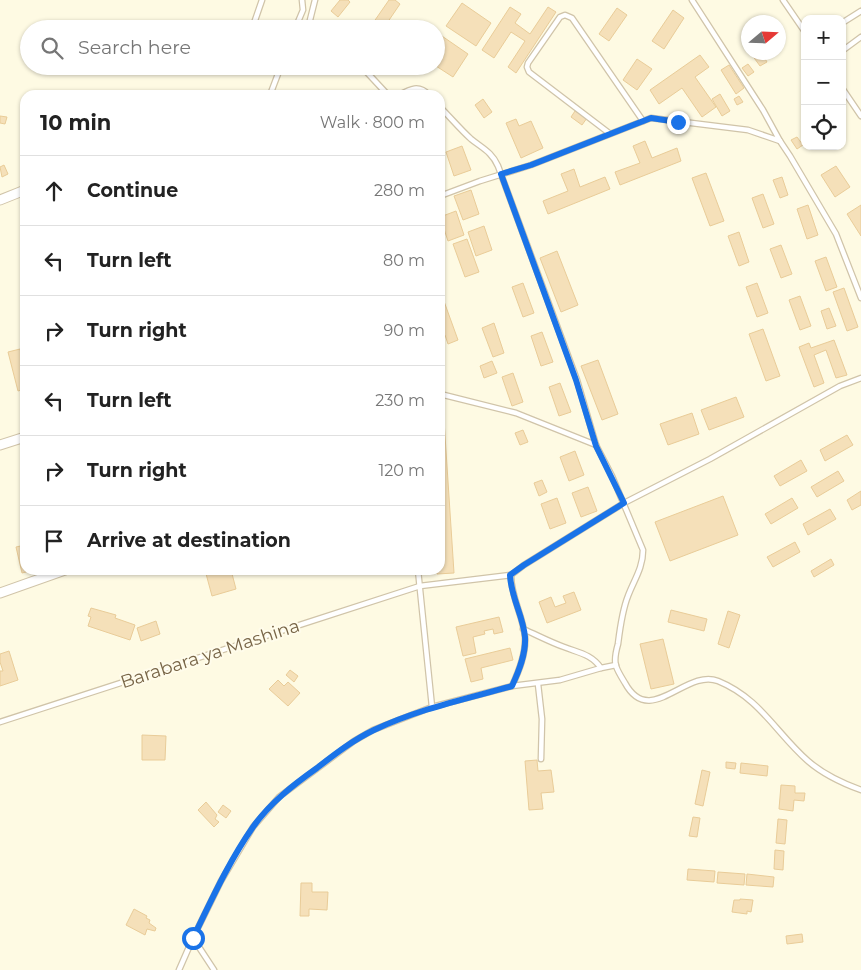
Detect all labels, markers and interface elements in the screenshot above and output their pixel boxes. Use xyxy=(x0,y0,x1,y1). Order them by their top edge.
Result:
north arrow xyxy=(741,15,786,60)
map controls xyxy=(801,15,846,150)
button: + xyxy=(801,15,846,60)
search box xyxy=(20,20,445,75)
icon: search xyxy=(38,34,66,62)
text: Search here xyxy=(78,36,191,59)
button: − xyxy=(801,60,846,105)
button: locate xyxy=(801,105,846,150)
text: 10 min xyxy=(40,110,111,135)
route end xyxy=(667,111,690,134)
text: Walk · 800 m xyxy=(320,113,425,132)
icon: ahead xyxy=(40,177,68,205)
text: Continue xyxy=(87,179,178,202)
text: 280 m xyxy=(374,181,425,200)
icon: left xyxy=(40,247,68,275)
text: Turn left xyxy=(87,249,172,272)
text: 80 m xyxy=(383,251,425,270)
icon: right xyxy=(40,317,68,345)
text: Turn right xyxy=(87,319,187,342)
text: 90 m xyxy=(383,321,425,340)
icon: left xyxy=(40,387,68,415)
text: Turn left xyxy=(87,389,172,412)
text: 230 m xyxy=(375,391,425,410)
icon: right xyxy=(40,457,68,485)
text: Turn right xyxy=(87,459,187,482)
text: 120 m xyxy=(378,461,425,480)
icon: arrive xyxy=(40,527,68,555)
text: Arrive at destination xyxy=(87,529,291,552)
street label: Barabara ya Mashina xyxy=(118,615,302,693)
route start xyxy=(182,927,205,950)

